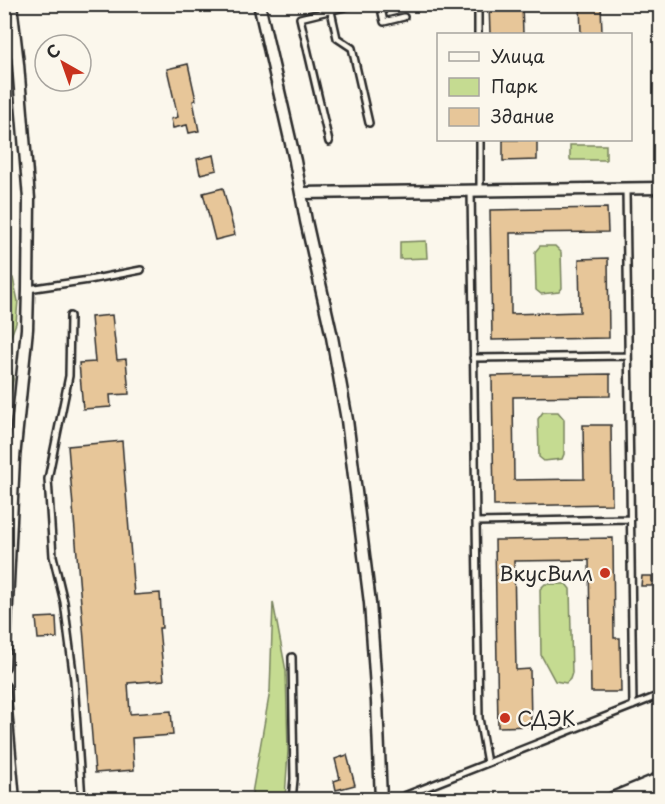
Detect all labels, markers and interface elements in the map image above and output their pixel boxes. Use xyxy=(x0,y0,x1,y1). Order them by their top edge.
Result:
north arrow xyxy=(33,33,93,93)
legend xyxy=(437,33,632,141)
text: С xyxy=(40,38,65,64)
text: Улица xyxy=(491,42,545,69)
text: Парк xyxy=(491,72,538,99)
text: Здание xyxy=(491,102,554,129)
place label: ВкусВилл xyxy=(499,558,593,588)
marker: ВкусВилл xyxy=(598,566,612,580)
place label: СДЭК xyxy=(517,703,576,733)
marker: СДЭК xyxy=(498,711,512,725)

